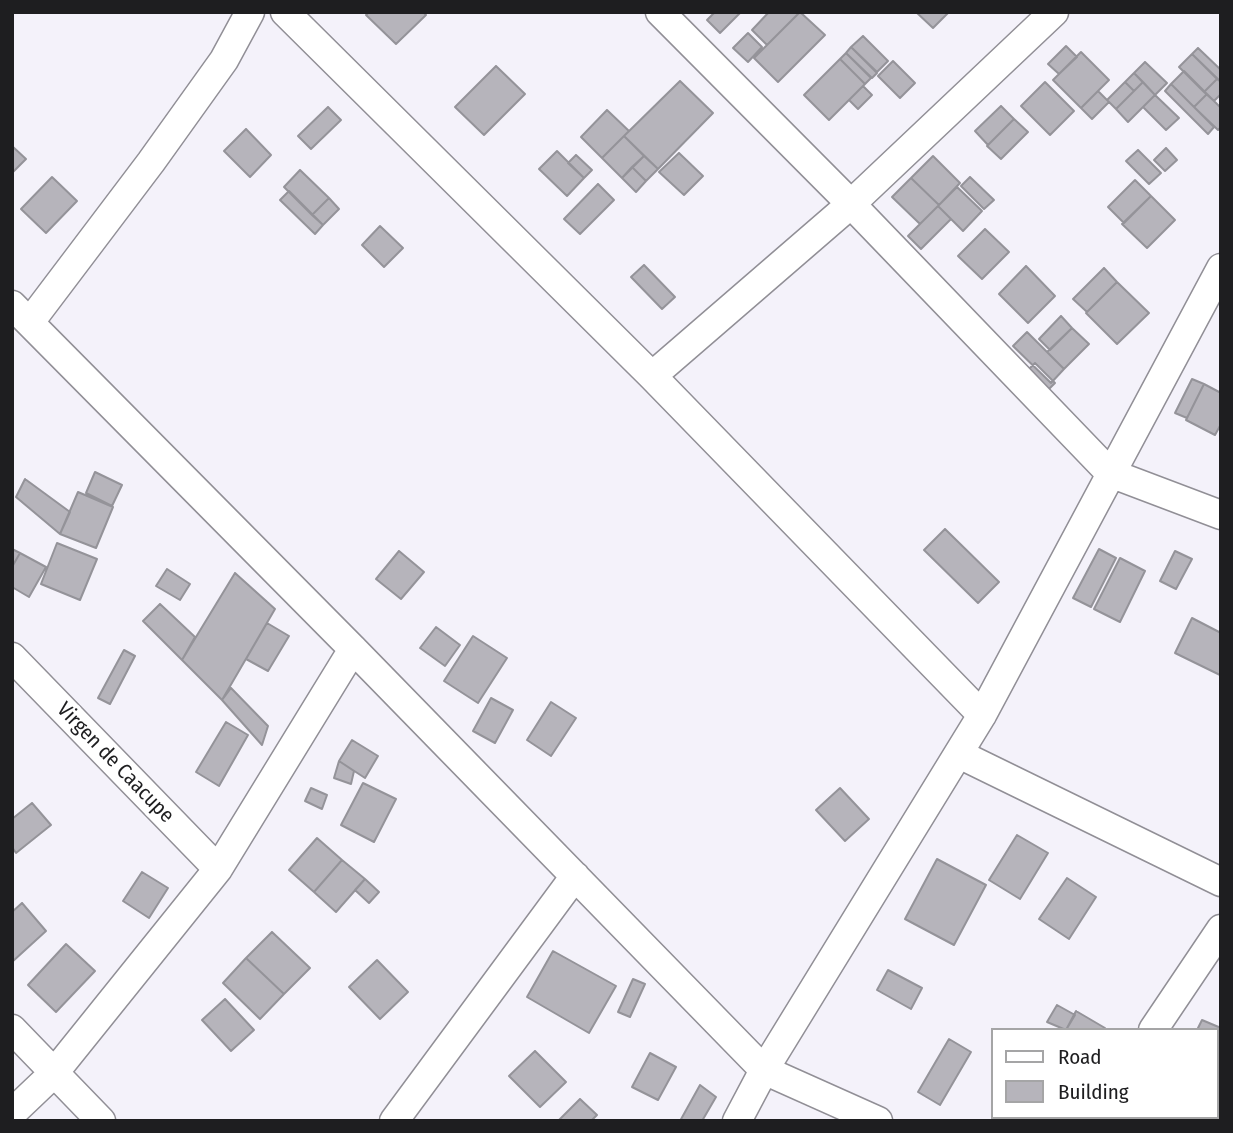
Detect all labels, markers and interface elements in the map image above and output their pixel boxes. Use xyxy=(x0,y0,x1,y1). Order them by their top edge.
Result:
street label: Virgen de Caacupe xyxy=(51,698,179,828)
legend xyxy=(992,1028,1219,1119)
text: Road xyxy=(1058,1044,1102,1070)
text: Building xyxy=(1058,1079,1129,1105)

